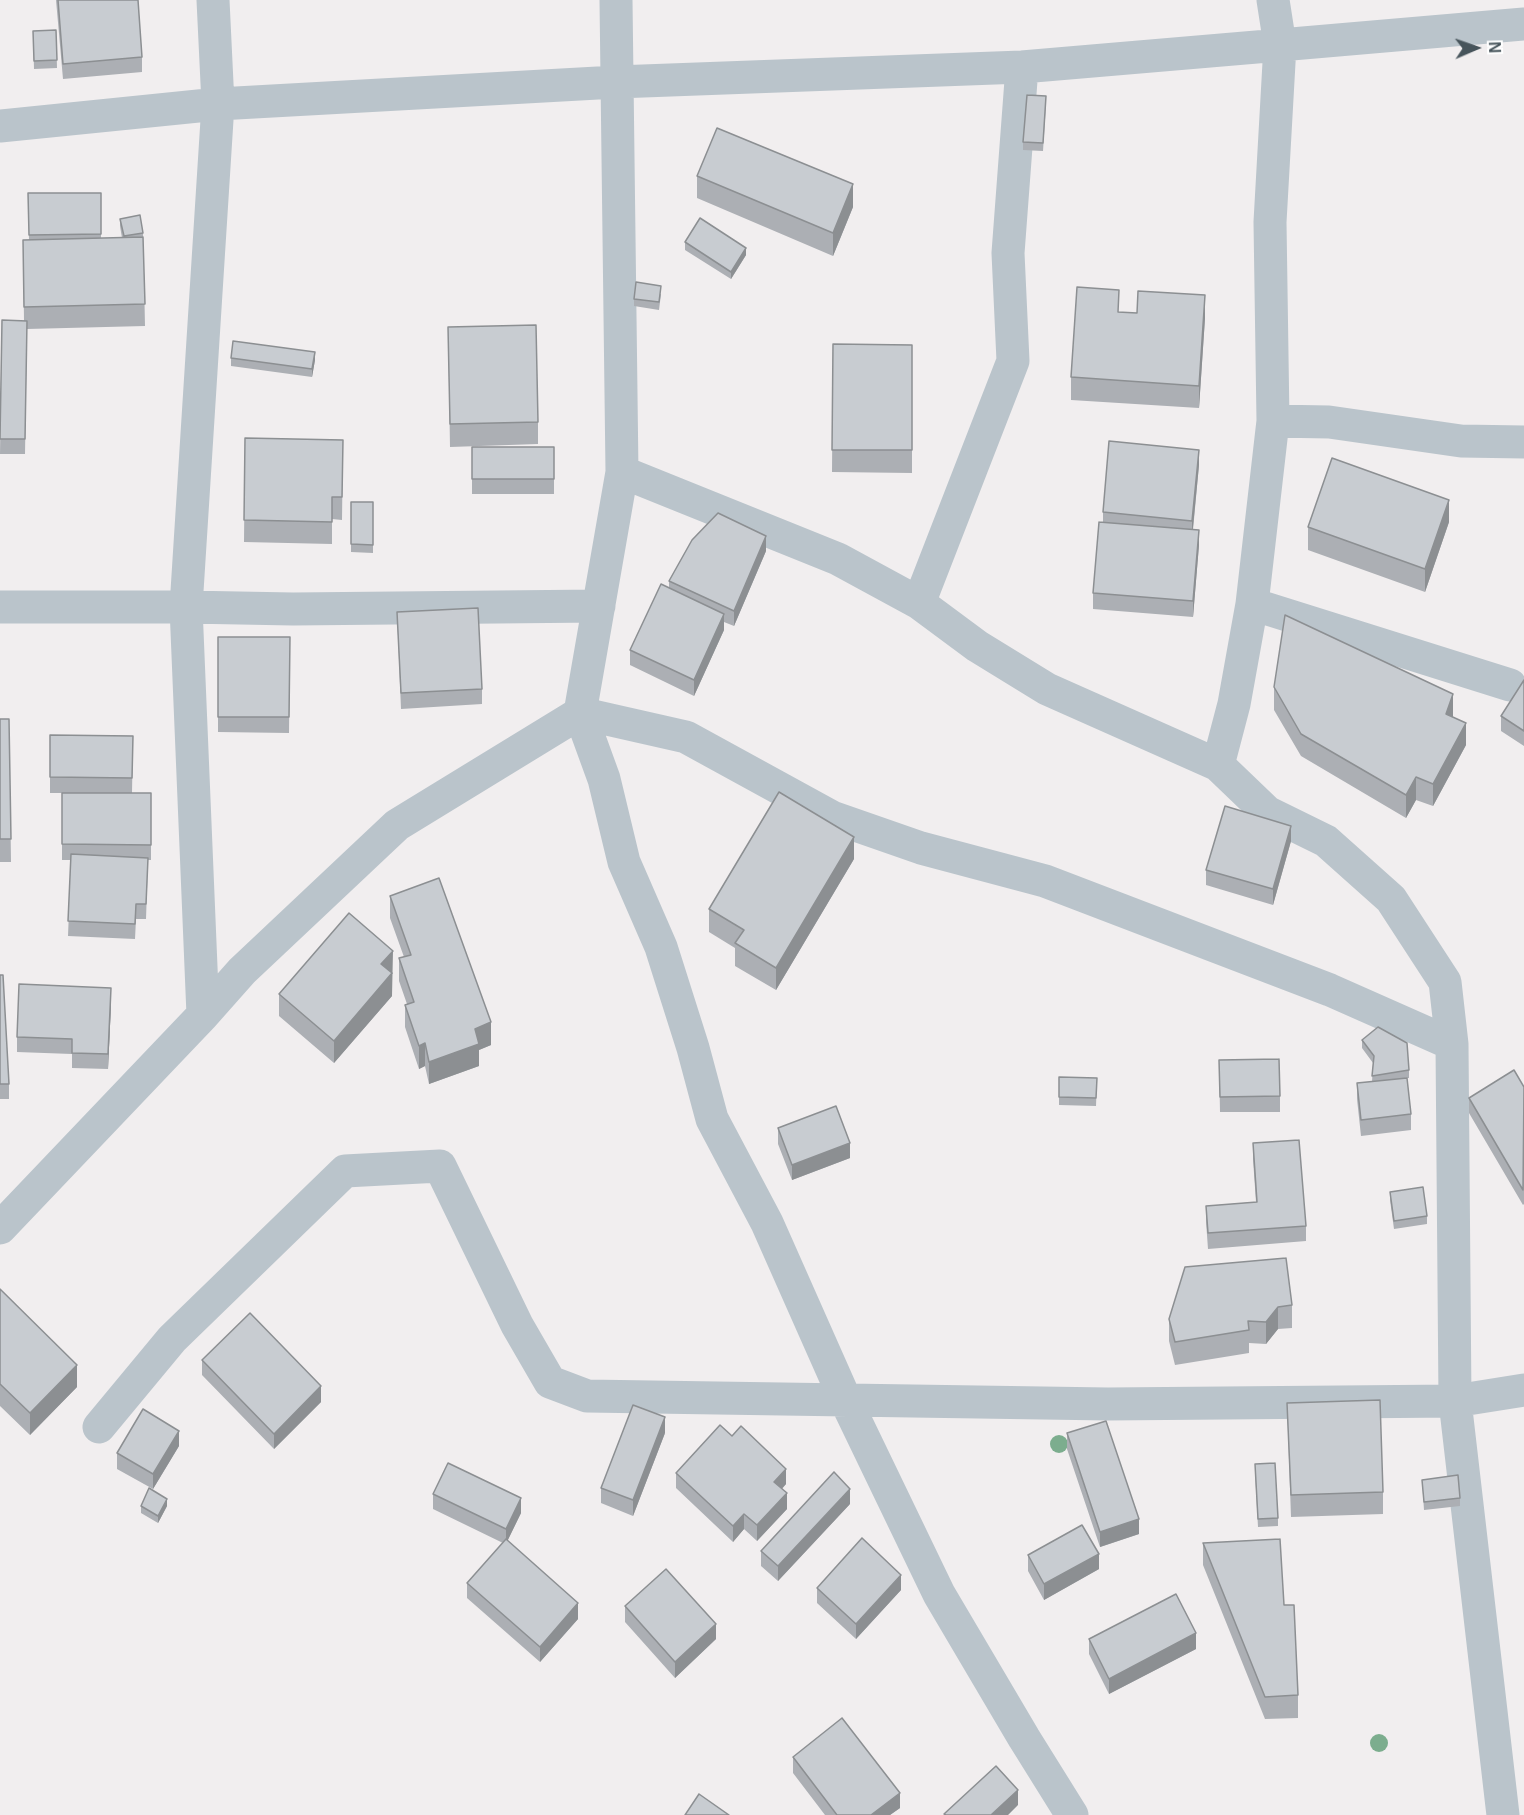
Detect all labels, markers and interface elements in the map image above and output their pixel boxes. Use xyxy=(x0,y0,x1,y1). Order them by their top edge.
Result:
north arrow xyxy=(1446,18,1506,78)
text: N xyxy=(1486,41,1503,53)

